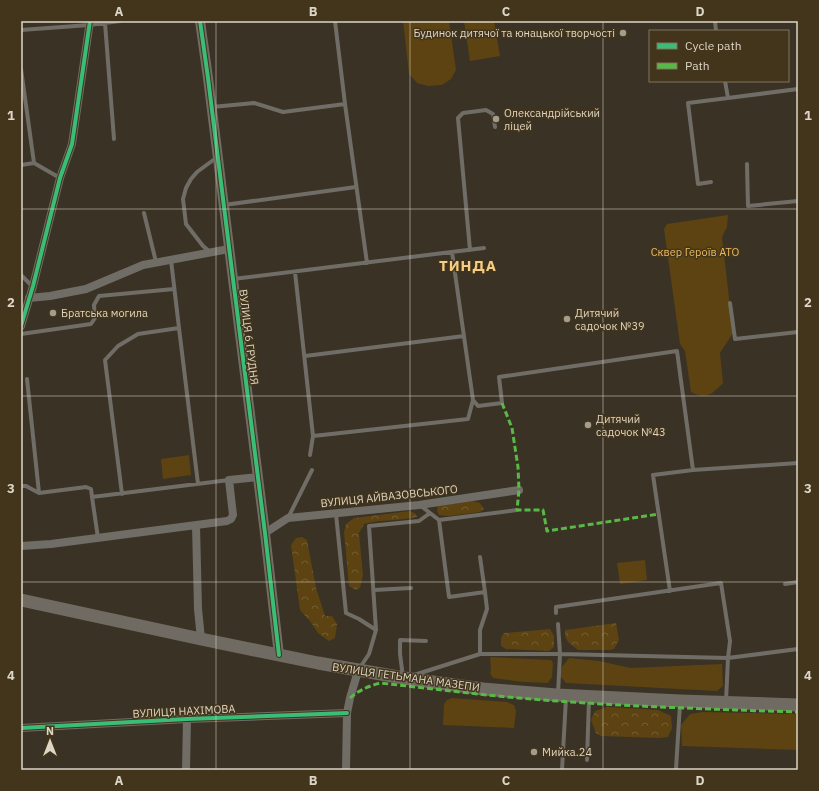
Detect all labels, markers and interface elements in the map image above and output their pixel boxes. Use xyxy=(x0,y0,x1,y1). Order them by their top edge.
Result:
text: A xyxy=(115,3,124,20)
text: B xyxy=(309,3,318,20)
text: C xyxy=(502,3,511,20)
text: D xyxy=(695,3,705,20)
place label: Будинок дитячої та юнацької творчості xyxy=(413,26,615,40)
marker: Будинок дитячої та юнацької творчості xyxy=(618,28,628,38)
legend xyxy=(649,30,789,82)
text: Cycle path xyxy=(685,38,742,53)
text: Path xyxy=(685,58,710,73)
place label: Олександрійський ліцей xyxy=(504,106,600,133)
text: 1 xyxy=(7,107,15,124)
text: 1 xyxy=(804,107,812,124)
marker: Олександрійський ліцей xyxy=(491,114,501,124)
park label: Сквер Героїв АТО xyxy=(651,245,740,259)
district label: ТИНДА xyxy=(439,256,497,275)
street label: ВУЛИЦЯ 6 ГРУДНЯ xyxy=(236,288,262,386)
text: 2 xyxy=(7,294,15,311)
text: 2 xyxy=(804,294,812,311)
place label: Братська могила xyxy=(61,306,148,320)
place label: Дитячий садочок №39 xyxy=(575,306,645,333)
marker: Братська могила xyxy=(48,308,58,318)
marker: Дитячий садочок №39 xyxy=(562,314,572,324)
place label: Дитячий садочок №43 xyxy=(596,412,666,439)
marker: Дитячий садочок №43 xyxy=(583,420,593,430)
text: 3 xyxy=(7,480,15,497)
text: 3 xyxy=(804,480,812,497)
street label: ВУЛИЦЯ АЙВАЗОВСЬКОГО xyxy=(320,482,458,510)
street label: ВУЛИЦЯ ГЕТЬМАНА МАЗЕПИ xyxy=(331,660,481,694)
text: 4 xyxy=(7,667,15,684)
text: 4 xyxy=(804,667,812,684)
street label: ВУЛИЦЯ НАХІМОВА xyxy=(132,701,236,721)
north arrow xyxy=(30,721,70,761)
text: N xyxy=(46,724,54,738)
place label: Мийка.24 xyxy=(542,745,592,759)
marker: Мийка.24 xyxy=(529,747,539,757)
text: A xyxy=(115,772,124,789)
text: B xyxy=(309,772,318,789)
text: C xyxy=(502,772,511,789)
text: D xyxy=(695,772,705,789)

